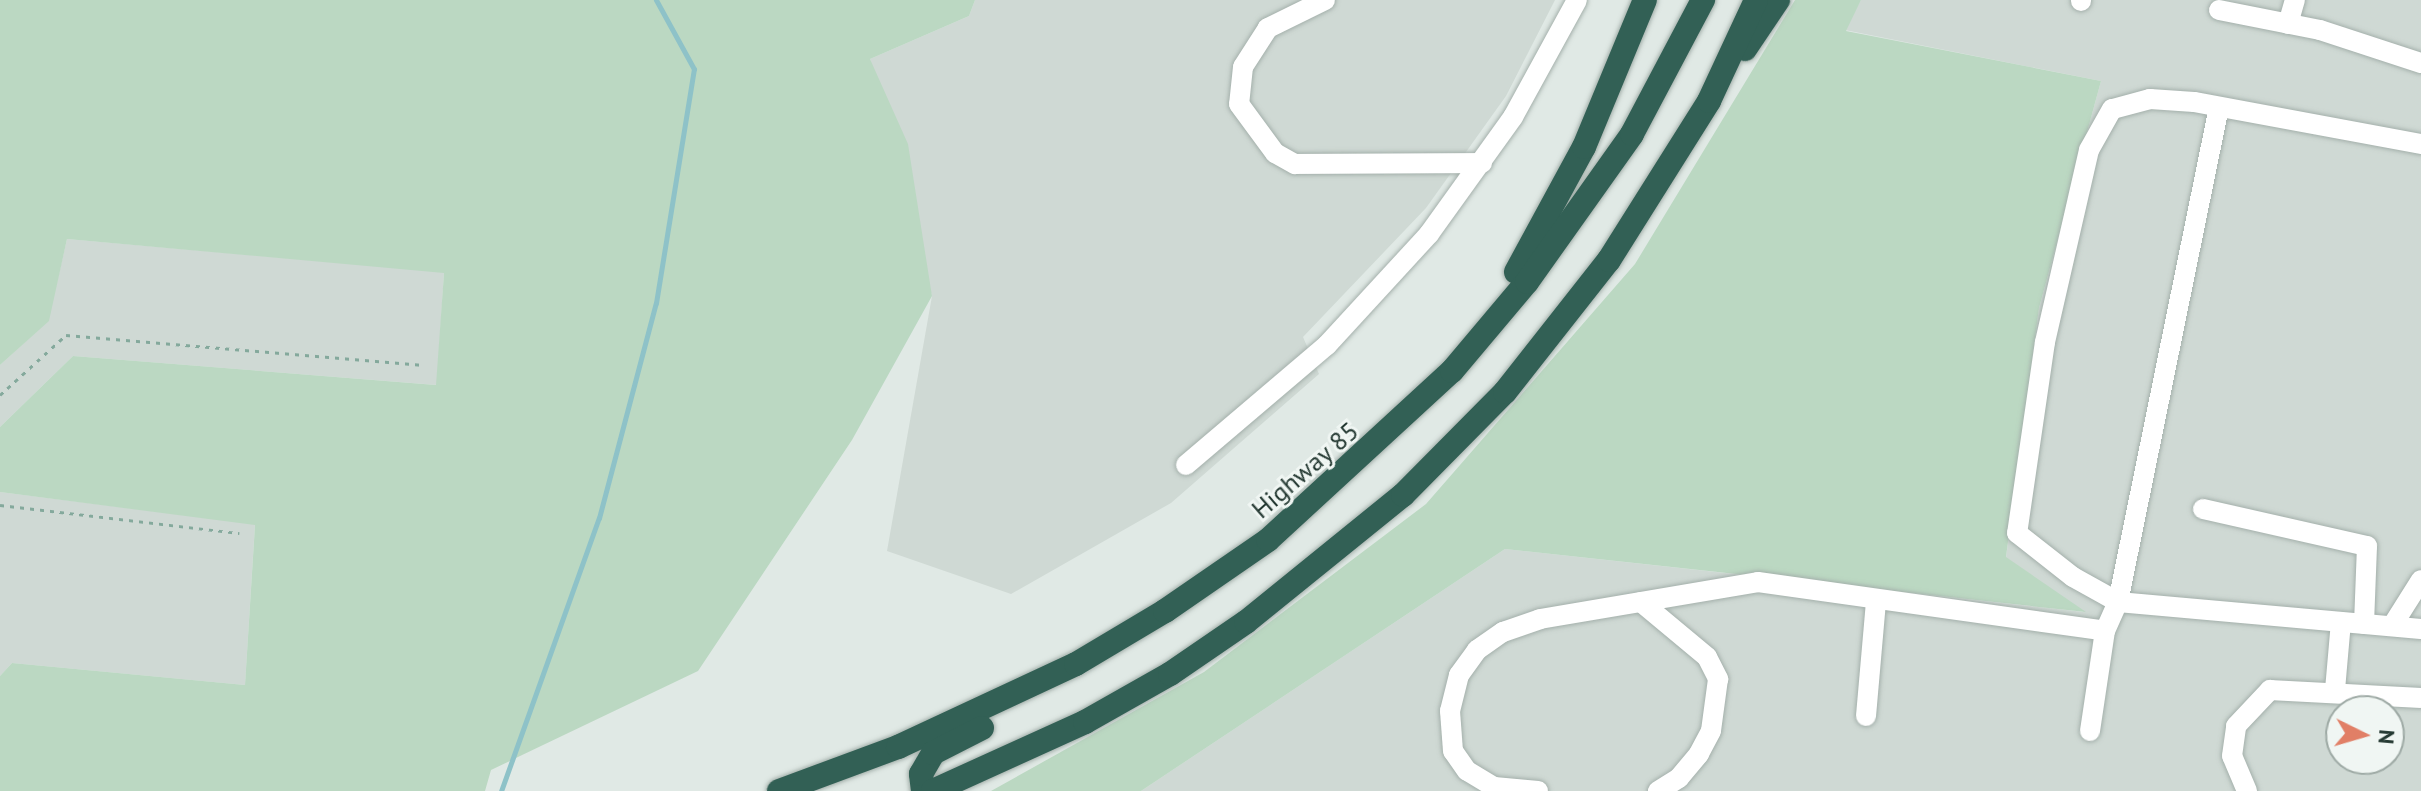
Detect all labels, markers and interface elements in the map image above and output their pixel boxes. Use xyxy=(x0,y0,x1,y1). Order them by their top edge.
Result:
street label: Highway 85 xyxy=(1245,415,1365,525)
north arrow xyxy=(2325,695,2405,775)
text: N xyxy=(2372,728,2401,745)

